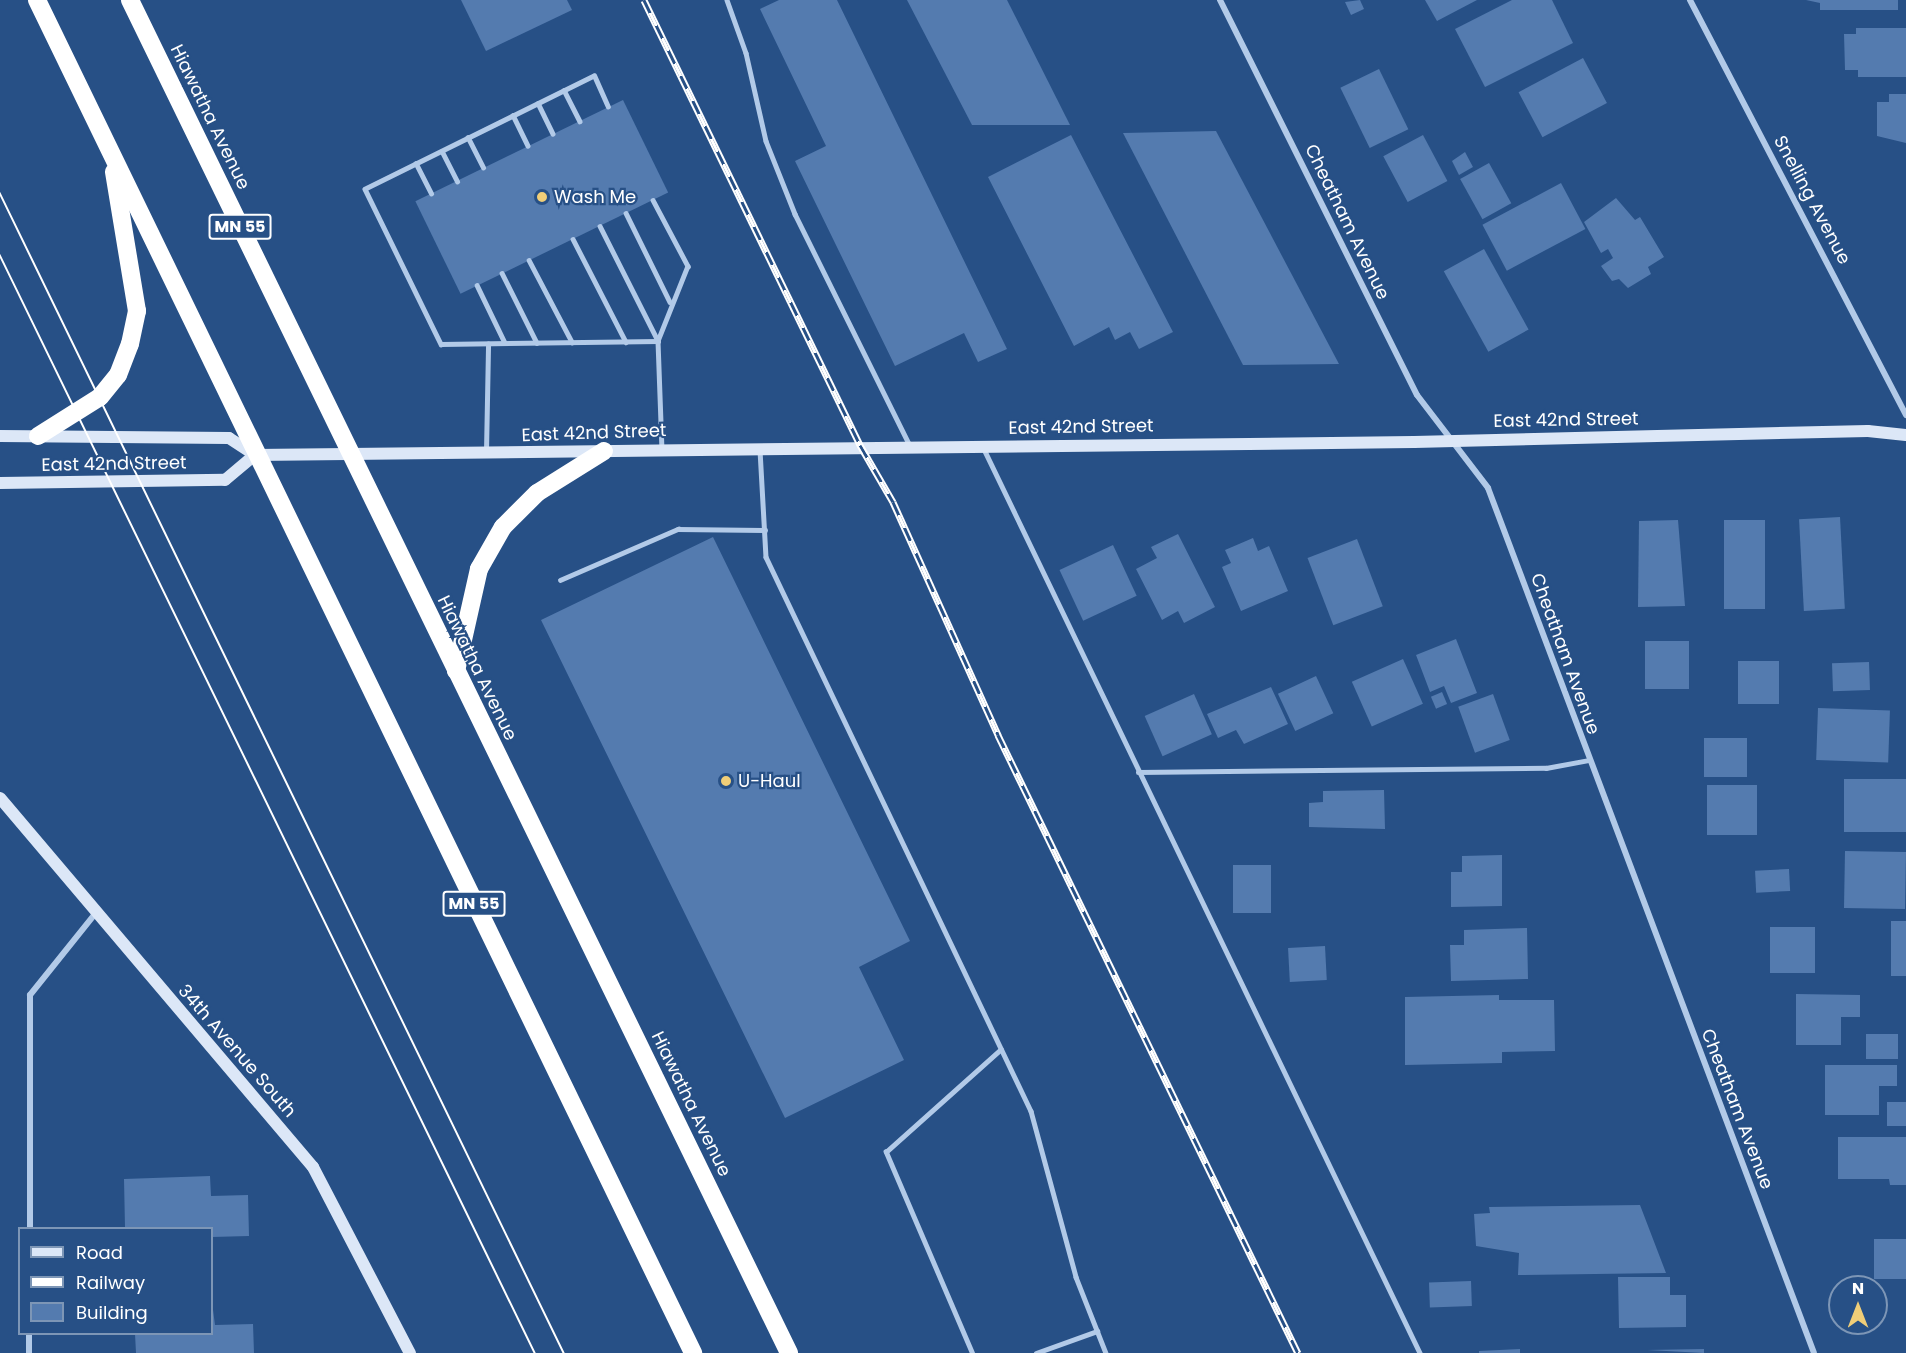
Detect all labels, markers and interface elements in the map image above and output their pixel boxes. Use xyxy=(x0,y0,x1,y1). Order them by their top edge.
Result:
street label: Hiawatha Avenue xyxy=(166,41,254,193)
street label: Snelling Avenue xyxy=(1769,132,1855,268)
street label: Cheatham Avenue xyxy=(1300,141,1394,303)
place label: Wash Me xyxy=(554,186,636,208)
marker: Wash Me xyxy=(535,190,549,204)
road number: MN 55 xyxy=(208,214,272,240)
street label: East 42nd Street xyxy=(1493,408,1639,432)
street label: East 42nd Street xyxy=(1008,415,1154,439)
street label: East 42nd Street xyxy=(521,420,667,446)
street label: East 42nd Street xyxy=(41,452,187,476)
street label: Cheatham Avenue xyxy=(1526,570,1604,738)
street label: Hiawatha Avenue xyxy=(433,592,521,744)
place label: U-Haul xyxy=(738,770,801,792)
marker: U-Haul xyxy=(719,774,733,788)
road number: MN 55 xyxy=(442,891,506,917)
street label: 34th Avenue South xyxy=(173,980,301,1122)
street label: Cheatham Avenue xyxy=(1696,1026,1778,1192)
street label: Hiawatha Avenue xyxy=(647,1028,735,1180)
legend xyxy=(18,1227,213,1335)
text: Road xyxy=(76,1240,123,1265)
text: Railway xyxy=(76,1270,145,1295)
north arrow xyxy=(1828,1275,1888,1335)
text: N xyxy=(1852,1277,1864,1300)
text: Building xyxy=(76,1300,148,1325)

